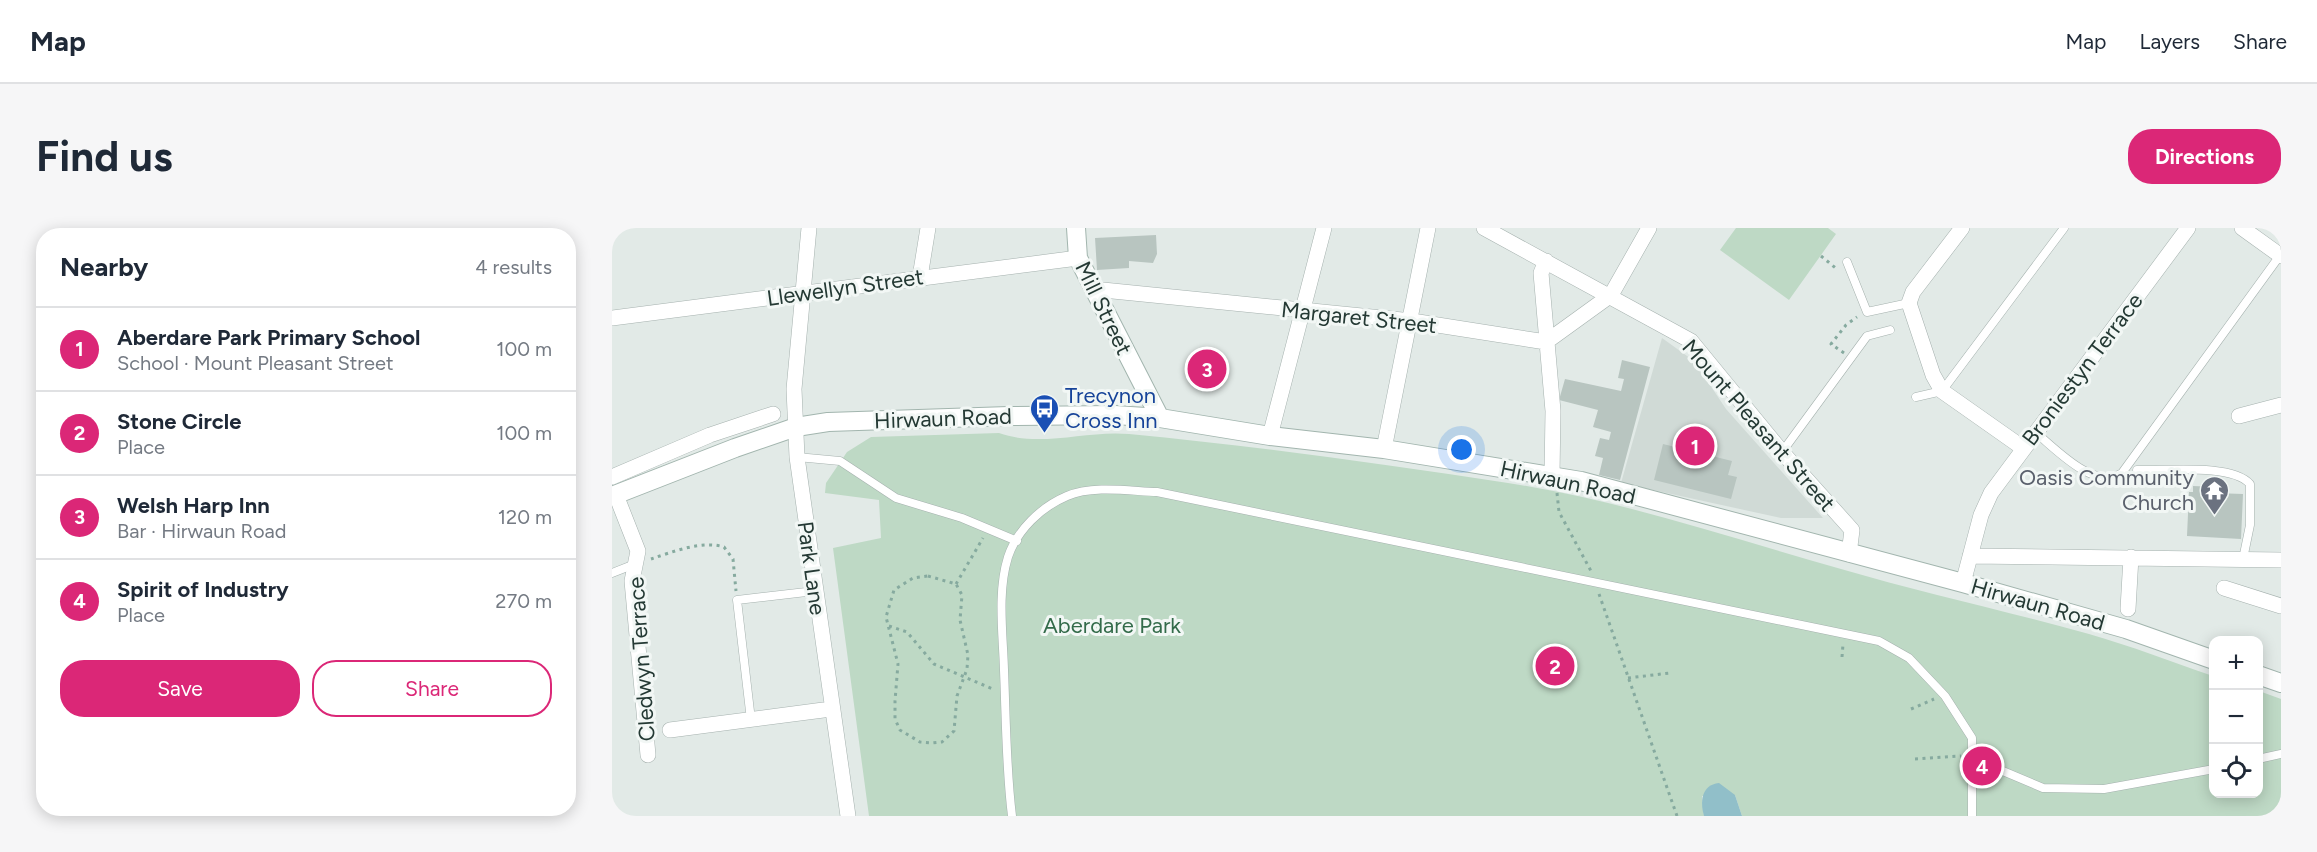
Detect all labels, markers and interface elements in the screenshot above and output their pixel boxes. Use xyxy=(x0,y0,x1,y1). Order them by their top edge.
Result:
text: Map xyxy=(30,24,86,58)
text: Map xyxy=(2066,29,2106,54)
text: Layers xyxy=(2139,29,2200,54)
text: Share xyxy=(2233,29,2287,54)
button: Directions xyxy=(2128,129,2281,184)
text: Find us xyxy=(36,131,173,182)
text: Nearby xyxy=(60,251,148,283)
text: 4 results xyxy=(475,255,552,279)
street label: Mill Street xyxy=(1069,257,1138,359)
street label: Llewellyn Street xyxy=(765,263,925,312)
street label: Broniestyn Terrace xyxy=(2016,288,2148,451)
street label: Margaret Street xyxy=(1280,296,1438,339)
text: Aberdare Park Primary School xyxy=(117,324,420,351)
street label: Mount Pleasant Street xyxy=(1676,334,1841,517)
text: 1 xyxy=(75,337,84,361)
text: 100 m xyxy=(496,337,552,361)
pin: 3 xyxy=(1188,346,1226,392)
text: School · Mount Pleasant Street xyxy=(117,351,393,375)
place label: Trecynon Cross Inn xyxy=(1065,382,1158,434)
bus stop icon: Trecynon Cross Inn xyxy=(1028,392,1060,434)
street label: Hirwaun Road xyxy=(874,403,1012,434)
text: Stone Circle xyxy=(117,408,241,435)
text: 2 xyxy=(74,421,85,445)
text: 100 m xyxy=(496,421,552,445)
pin: 1 xyxy=(1676,424,1714,468)
text: Place xyxy=(117,435,165,459)
your location xyxy=(1447,435,1476,464)
street label: Hirwaun Road xyxy=(1498,455,1638,510)
place label: Oasis Community Church xyxy=(2019,464,2194,516)
temple icon: Oasis Community Church xyxy=(2199,474,2231,516)
text: Welsh Harp Inn xyxy=(117,492,270,519)
text: 3 xyxy=(74,505,85,529)
text: 120 m xyxy=(498,505,552,529)
text: Bar · Hirwaun Road xyxy=(117,519,287,543)
street label: Park Lane xyxy=(792,520,831,617)
street label: Hirwaun Road xyxy=(1968,572,2108,636)
text: Spirit of Industry xyxy=(117,576,289,603)
street label: Cledwyn Terrace xyxy=(622,576,661,742)
text: 4 xyxy=(73,589,86,613)
text: 270 m xyxy=(495,589,552,613)
text: Place xyxy=(117,603,165,627)
park label: Aberdare Park xyxy=(1043,612,1181,639)
map controls xyxy=(2209,636,2263,798)
button: + xyxy=(2209,636,2263,690)
pin: 2 xyxy=(1536,644,1574,688)
button: Save xyxy=(60,660,300,717)
button: Share xyxy=(312,660,552,717)
button: − xyxy=(2209,690,2263,744)
pin: 4 xyxy=(1962,744,2002,788)
button: locate xyxy=(2209,744,2263,798)

